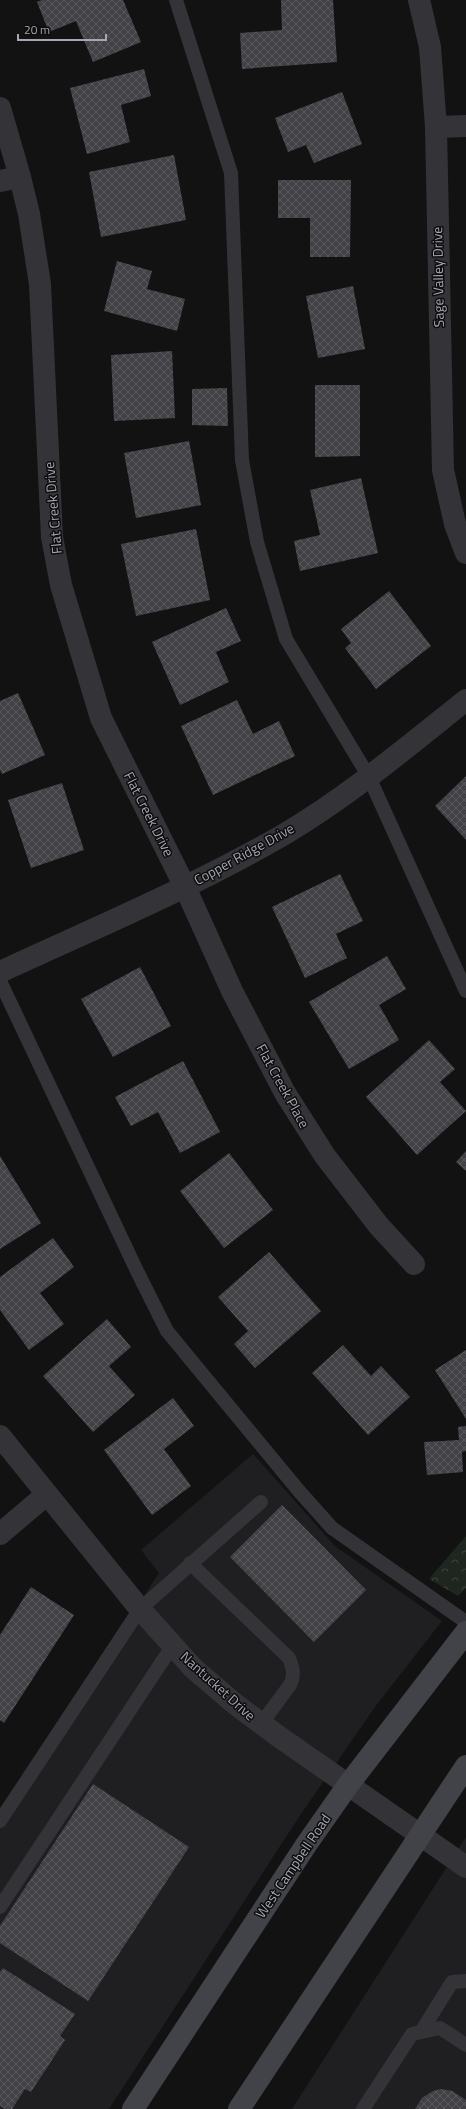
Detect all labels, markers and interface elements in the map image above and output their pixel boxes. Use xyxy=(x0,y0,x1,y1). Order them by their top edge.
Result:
scale bar xyxy=(18,16,106,42)
text: 20 m xyxy=(24,20,50,39)
street label: Sage Valley Drive xyxy=(426,227,449,327)
street label: Flat Creek Drive xyxy=(38,461,67,555)
street label: Flat Creek Drive xyxy=(119,768,180,860)
street label: Copper Ridge Drive xyxy=(190,817,298,890)
street label: Flat Creek Place xyxy=(252,1040,315,1132)
street label: Nantucket Drive xyxy=(176,1646,261,1725)
street label: West Campbell Road xyxy=(250,1809,335,1922)

